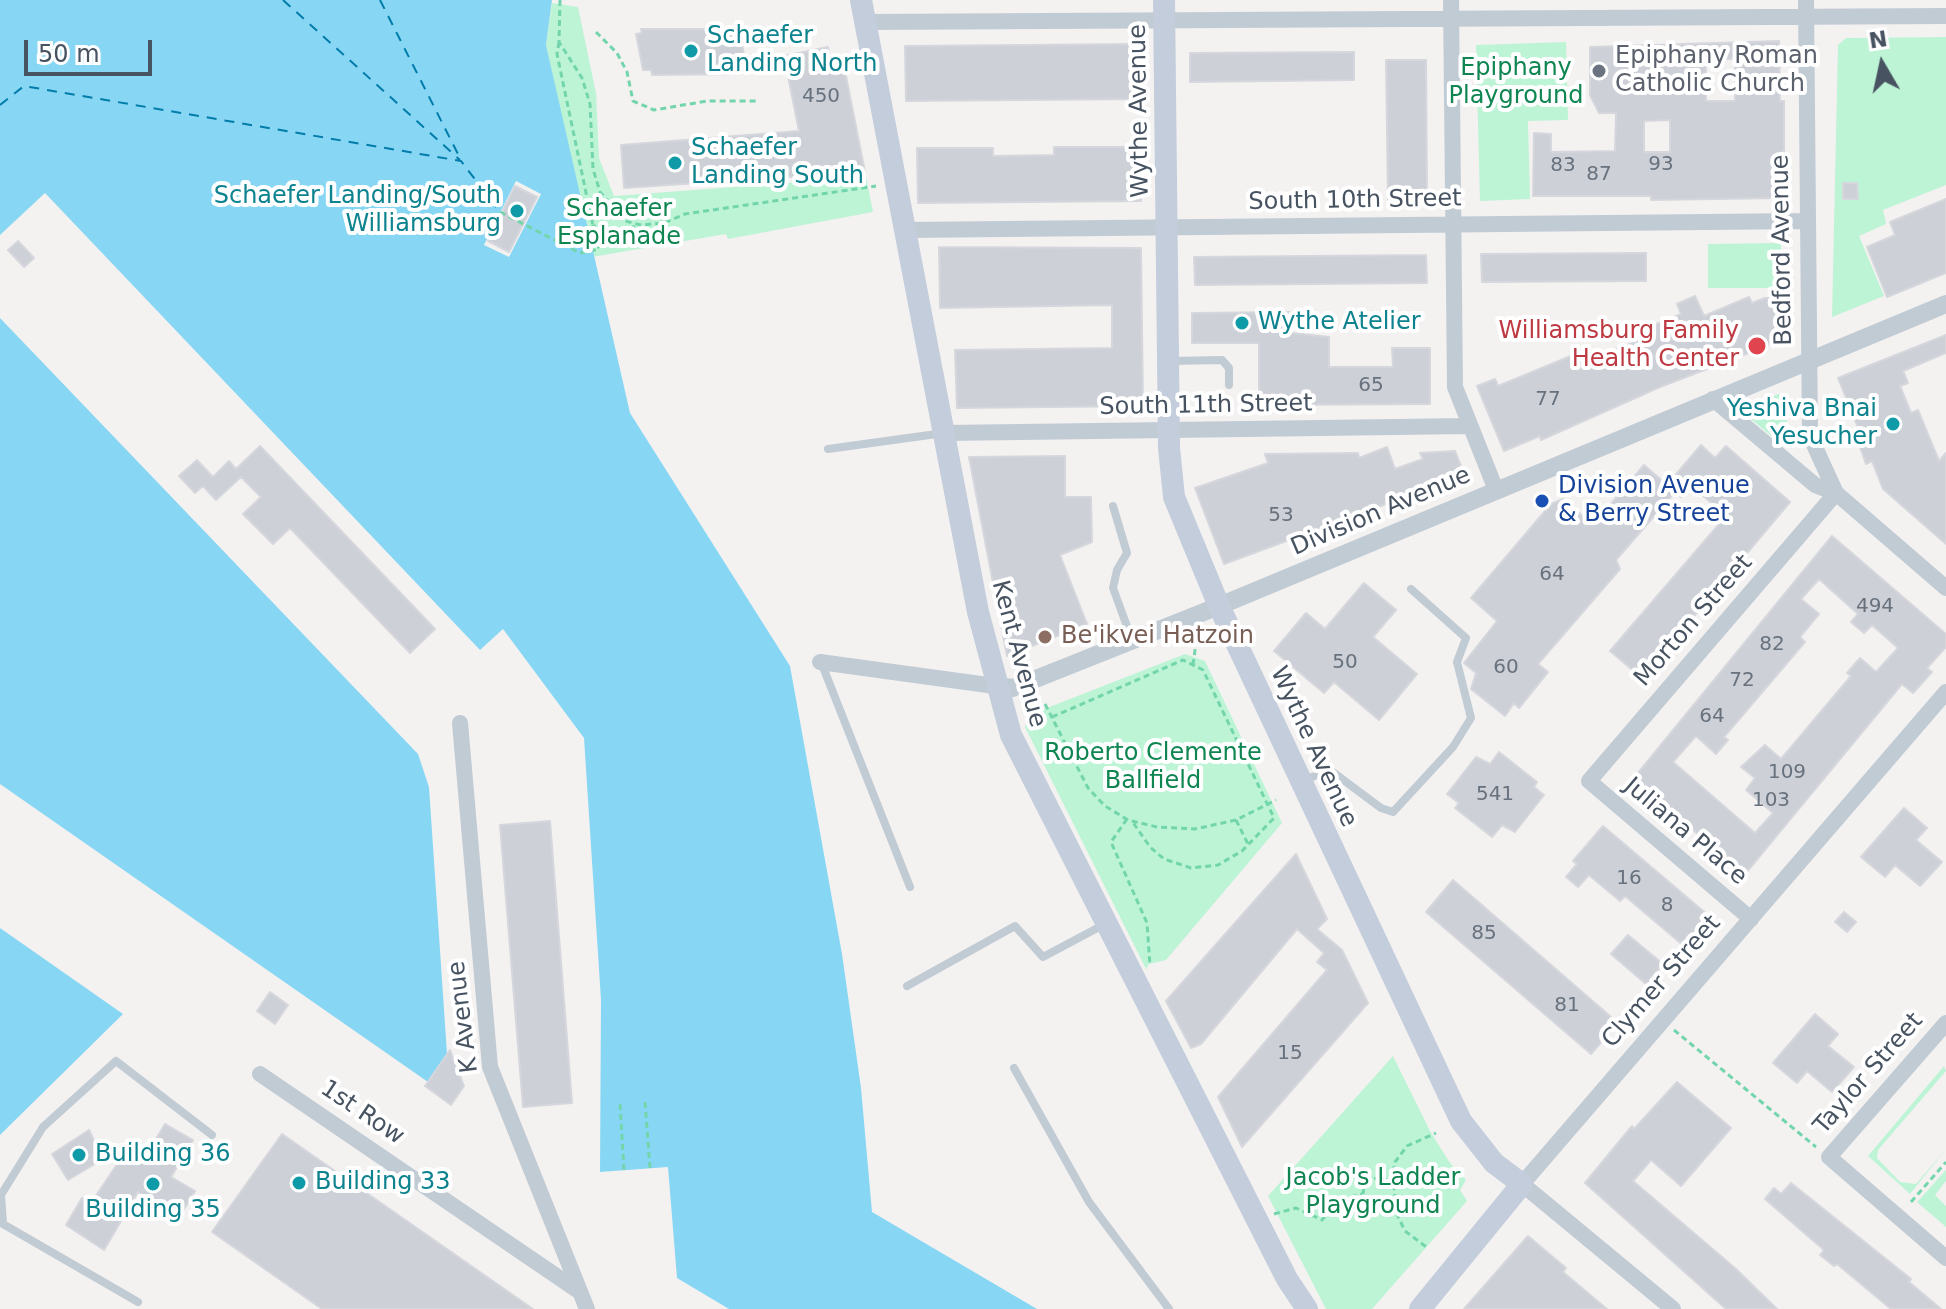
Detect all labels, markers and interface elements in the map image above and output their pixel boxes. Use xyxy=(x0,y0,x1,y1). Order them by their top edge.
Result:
place label: Schaefer Landing North xyxy=(707,23,877,79)
scale bar xyxy=(28,24,156,74)
street label: Wythe Avenue xyxy=(1124,24,1156,198)
north arrow xyxy=(1842,24,1922,104)
text: N xyxy=(1867,26,1889,54)
text: 50 m xyxy=(38,40,100,68)
marker: Schaefer Landing North xyxy=(682,42,700,60)
place label: Epiphany Roman Catholic Church xyxy=(1615,43,1818,99)
park label: Epiphany Playground xyxy=(1449,55,1583,111)
marker: Epiphany Roman Catholic Church xyxy=(1590,62,1608,80)
house number: 450 xyxy=(802,85,840,109)
place label: Schaefer Landing South xyxy=(691,135,864,191)
house number: 93 xyxy=(1648,153,1674,177)
marker: Schaefer Landing South xyxy=(666,154,684,172)
house number: 83 xyxy=(1550,154,1576,178)
street label: Bedford Avenue xyxy=(1767,154,1799,346)
house number: 87 xyxy=(1586,163,1612,187)
place label: Schaefer Landing/South Williamsburg xyxy=(214,183,501,239)
street label: South 10th Street xyxy=(1248,185,1462,217)
park label: Schaefer Esplanade xyxy=(557,196,681,252)
marker: Schaefer Landing/South Williamsburg xyxy=(508,202,526,220)
place label: Wythe Atelier xyxy=(1258,309,1421,337)
marker: Wythe Atelier xyxy=(1233,314,1251,332)
place label: Williamsburg Family Health Center xyxy=(1499,318,1739,374)
marker: Williamsburg Family Health Center xyxy=(1746,335,1768,357)
house number: 65 xyxy=(1358,374,1384,398)
house number: 77 xyxy=(1535,388,1561,412)
street label: South 11th Street xyxy=(1099,390,1313,422)
place label: Yeshiva Bnai Yesucher xyxy=(1727,396,1877,452)
marker: Yeshiva Bnai Yesucher xyxy=(1884,415,1902,433)
street label: Division Avenue xyxy=(1287,461,1475,563)
place label: Division Avenue & Berry Street xyxy=(1558,473,1750,529)
marker: Division Avenue & Berry Street xyxy=(1533,492,1551,510)
house number: 53 xyxy=(1268,504,1294,528)
street label: Morton Street xyxy=(1629,549,1759,693)
house number: 64 xyxy=(1539,563,1565,587)
street label: Kent Avenue xyxy=(985,577,1051,731)
house number: 494 xyxy=(1856,595,1894,619)
place label: Be'ikvei Hatzoin xyxy=(1061,623,1254,651)
marker: Be'ikvei Hatzoin xyxy=(1036,628,1054,646)
house number: 82 xyxy=(1759,633,1785,657)
house number: 50 xyxy=(1332,651,1358,675)
house number: 60 xyxy=(1493,656,1519,680)
street label: Wythe Avenue xyxy=(1263,662,1363,832)
house number: 72 xyxy=(1729,669,1755,693)
house number: 64 xyxy=(1699,705,1725,729)
park label: Roberto Clemente Ballfield xyxy=(1044,740,1262,796)
house number: 109 xyxy=(1768,761,1806,785)
street label: Juliana Place xyxy=(1618,772,1752,892)
house number: 541 xyxy=(1476,783,1514,807)
house number: 103 xyxy=(1752,789,1790,813)
house number: 16 xyxy=(1616,867,1642,891)
house number: 8 xyxy=(1661,894,1673,918)
street label: Clymer Street xyxy=(1597,910,1727,1054)
house number: 85 xyxy=(1471,922,1497,946)
street label: K Avenue xyxy=(443,959,485,1075)
house number: 81 xyxy=(1554,994,1580,1018)
street label: Taylor Street xyxy=(1808,1007,1930,1141)
house number: 15 xyxy=(1277,1042,1303,1066)
street label: 1st Row xyxy=(315,1075,409,1151)
place label: Building 36 xyxy=(95,1141,231,1169)
marker: Building 36 xyxy=(70,1146,88,1164)
park label: Jacob's Ladder Playground xyxy=(1286,1165,1460,1221)
place label: Building 33 xyxy=(315,1169,451,1197)
marker: Building 33 xyxy=(290,1174,308,1192)
marker: Building 35 xyxy=(144,1175,162,1193)
place label: Building 35 xyxy=(85,1197,221,1225)

